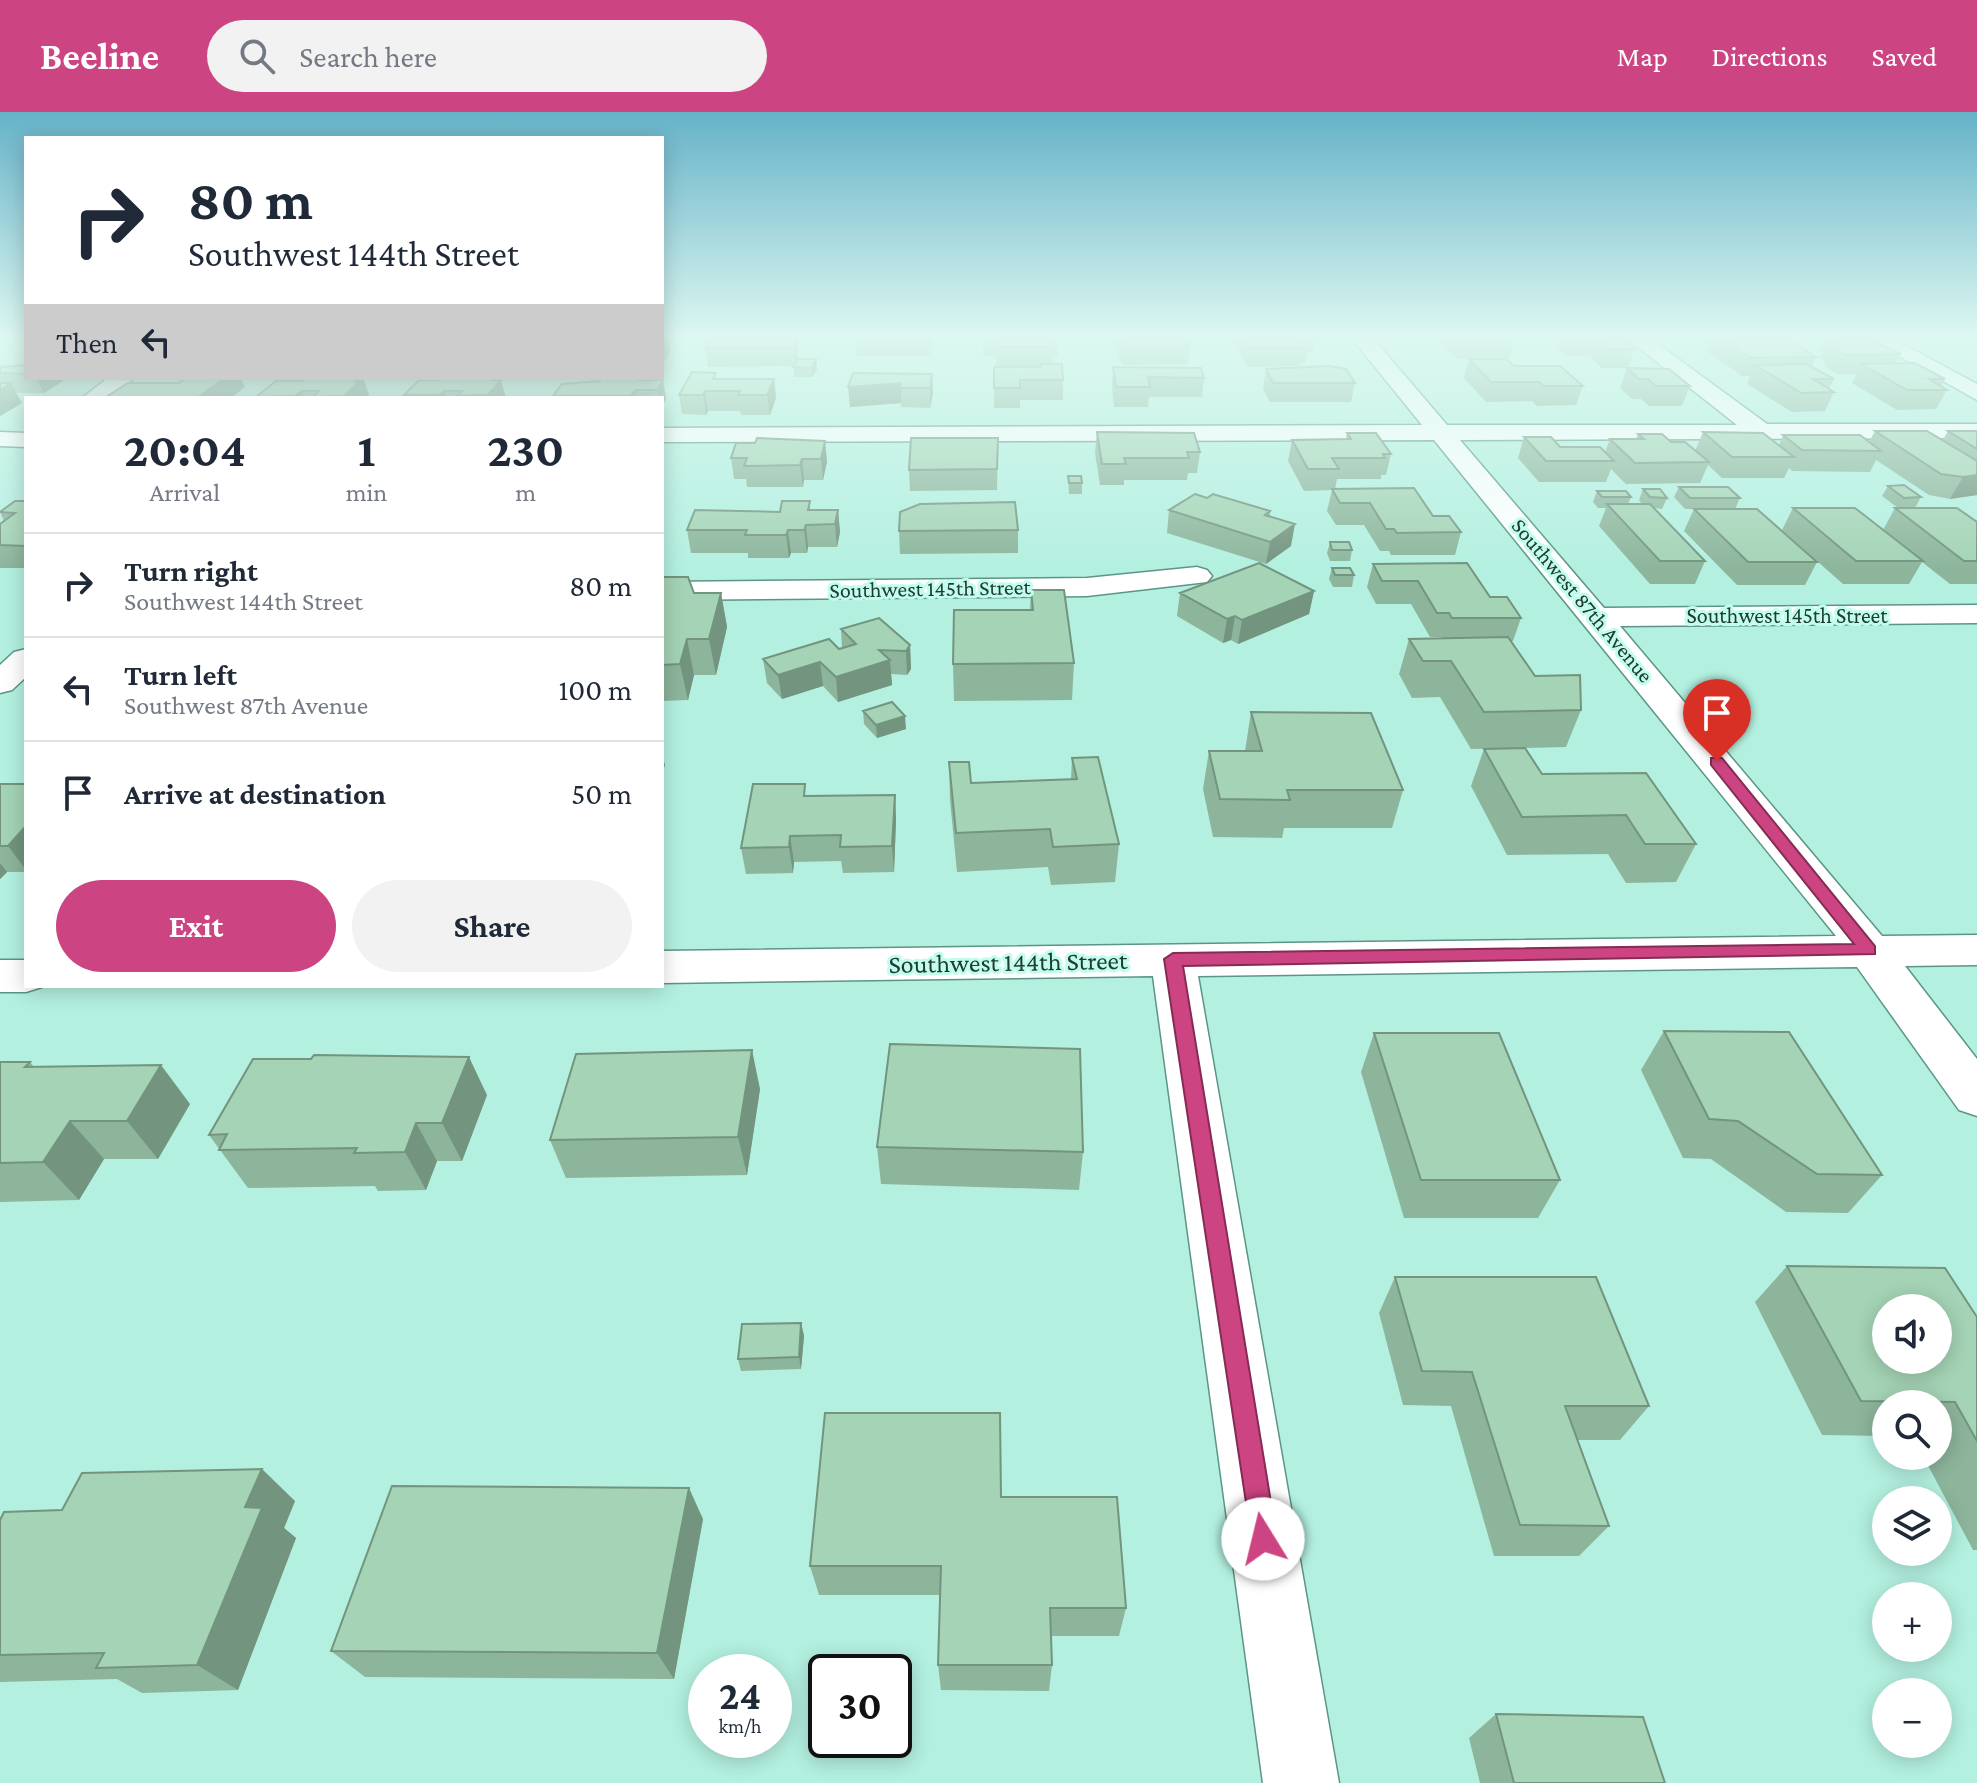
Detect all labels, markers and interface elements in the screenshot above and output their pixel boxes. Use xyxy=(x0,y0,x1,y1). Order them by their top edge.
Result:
search box xyxy=(207,20,767,92)
icon: search xyxy=(235,34,279,78)
text: Beeline xyxy=(40,35,159,77)
text: Search here xyxy=(299,40,437,73)
text: Map xyxy=(1617,41,1668,72)
text: Directions xyxy=(1712,41,1827,72)
text: Saved xyxy=(1871,41,1937,72)
icon: right xyxy=(56,168,160,272)
text: 80 m xyxy=(188,169,313,231)
text: Southwest 144th Street xyxy=(188,234,519,274)
icon: left xyxy=(134,320,178,364)
text: Then xyxy=(56,326,118,359)
text: 20:04 xyxy=(124,423,246,476)
text: 1 xyxy=(358,423,375,476)
text: 230 xyxy=(487,423,564,476)
text: Arrival xyxy=(149,478,220,507)
text: min xyxy=(346,478,387,507)
text: m xyxy=(515,478,536,507)
street label: Southwest 87th Avenue xyxy=(1507,513,1659,687)
text: Turn right xyxy=(124,554,258,587)
icon: right xyxy=(56,563,100,607)
text: 80 m xyxy=(569,569,632,602)
street label: Southwest 145th Street xyxy=(829,574,1031,603)
text: Southwest 144th Street xyxy=(124,587,363,616)
street label: Southwest 145th Street xyxy=(1686,603,1888,628)
text: Turn left xyxy=(124,658,237,691)
icon: left xyxy=(56,667,100,711)
text: 100 m xyxy=(558,673,632,706)
pin xyxy=(1683,679,1751,761)
text: Southwest 87th Avenue xyxy=(124,691,368,720)
icon: arrive xyxy=(1695,691,1739,735)
icon: arrive xyxy=(56,771,100,815)
text: Arrive at destination xyxy=(124,777,386,810)
text: 50 m xyxy=(571,777,632,810)
button: Exit xyxy=(56,880,336,972)
button: Share xyxy=(352,880,632,972)
street label: Southwest 144th Street xyxy=(888,946,1128,979)
map controls xyxy=(1872,1294,1952,1758)
button: sound xyxy=(1872,1294,1952,1374)
button: search xyxy=(1872,1390,1952,1470)
button: layers xyxy=(1872,1486,1952,1566)
position arrow xyxy=(1221,1497,1305,1581)
button: + xyxy=(1872,1582,1952,1662)
speed limit sign: 30 xyxy=(808,1654,912,1758)
text: 24 xyxy=(719,1673,761,1718)
button: − xyxy=(1872,1678,1952,1758)
text: km/h xyxy=(718,1715,762,1737)

